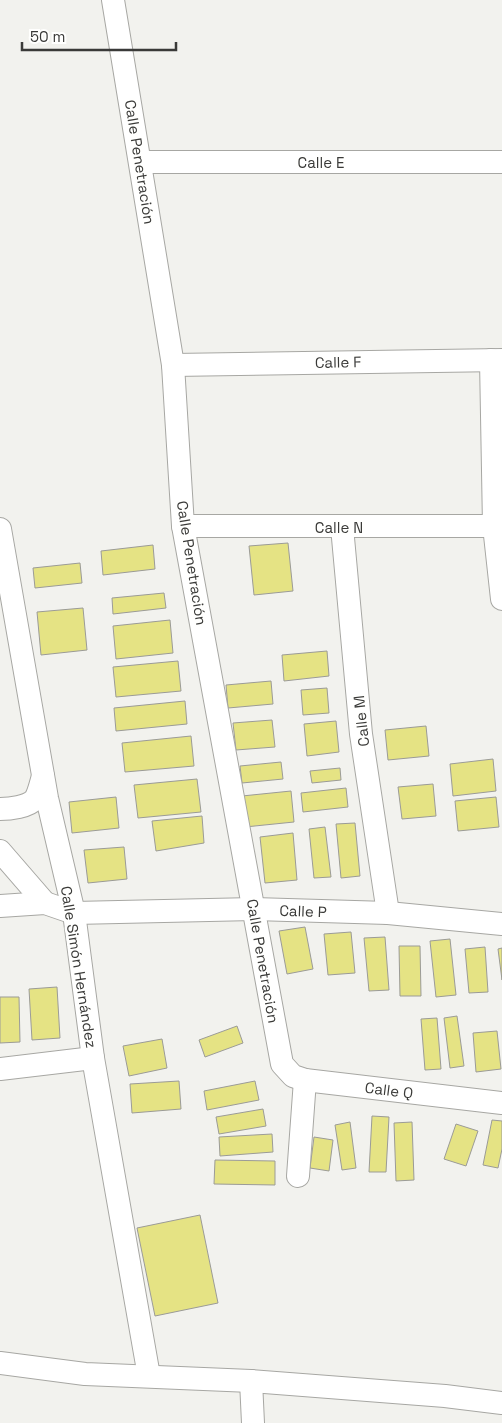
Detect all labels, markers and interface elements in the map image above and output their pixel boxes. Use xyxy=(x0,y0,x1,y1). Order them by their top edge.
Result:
scale bar xyxy=(22,20,176,52)
text: 50 m xyxy=(30,27,65,46)
street label: Calle Penetración xyxy=(121,98,159,226)
street label: Calle E xyxy=(298,153,344,172)
street label: Calle F xyxy=(315,352,361,372)
street label: Calle Penetración xyxy=(173,499,211,627)
street label: Calle N xyxy=(315,518,363,537)
street label: Calle M xyxy=(349,694,373,748)
street label: Calle Simón Hernández xyxy=(57,885,101,1049)
street label: Calle Penetración xyxy=(243,897,283,1025)
street label: Calle P xyxy=(279,901,327,921)
street label: Calle Q xyxy=(364,1078,414,1102)

